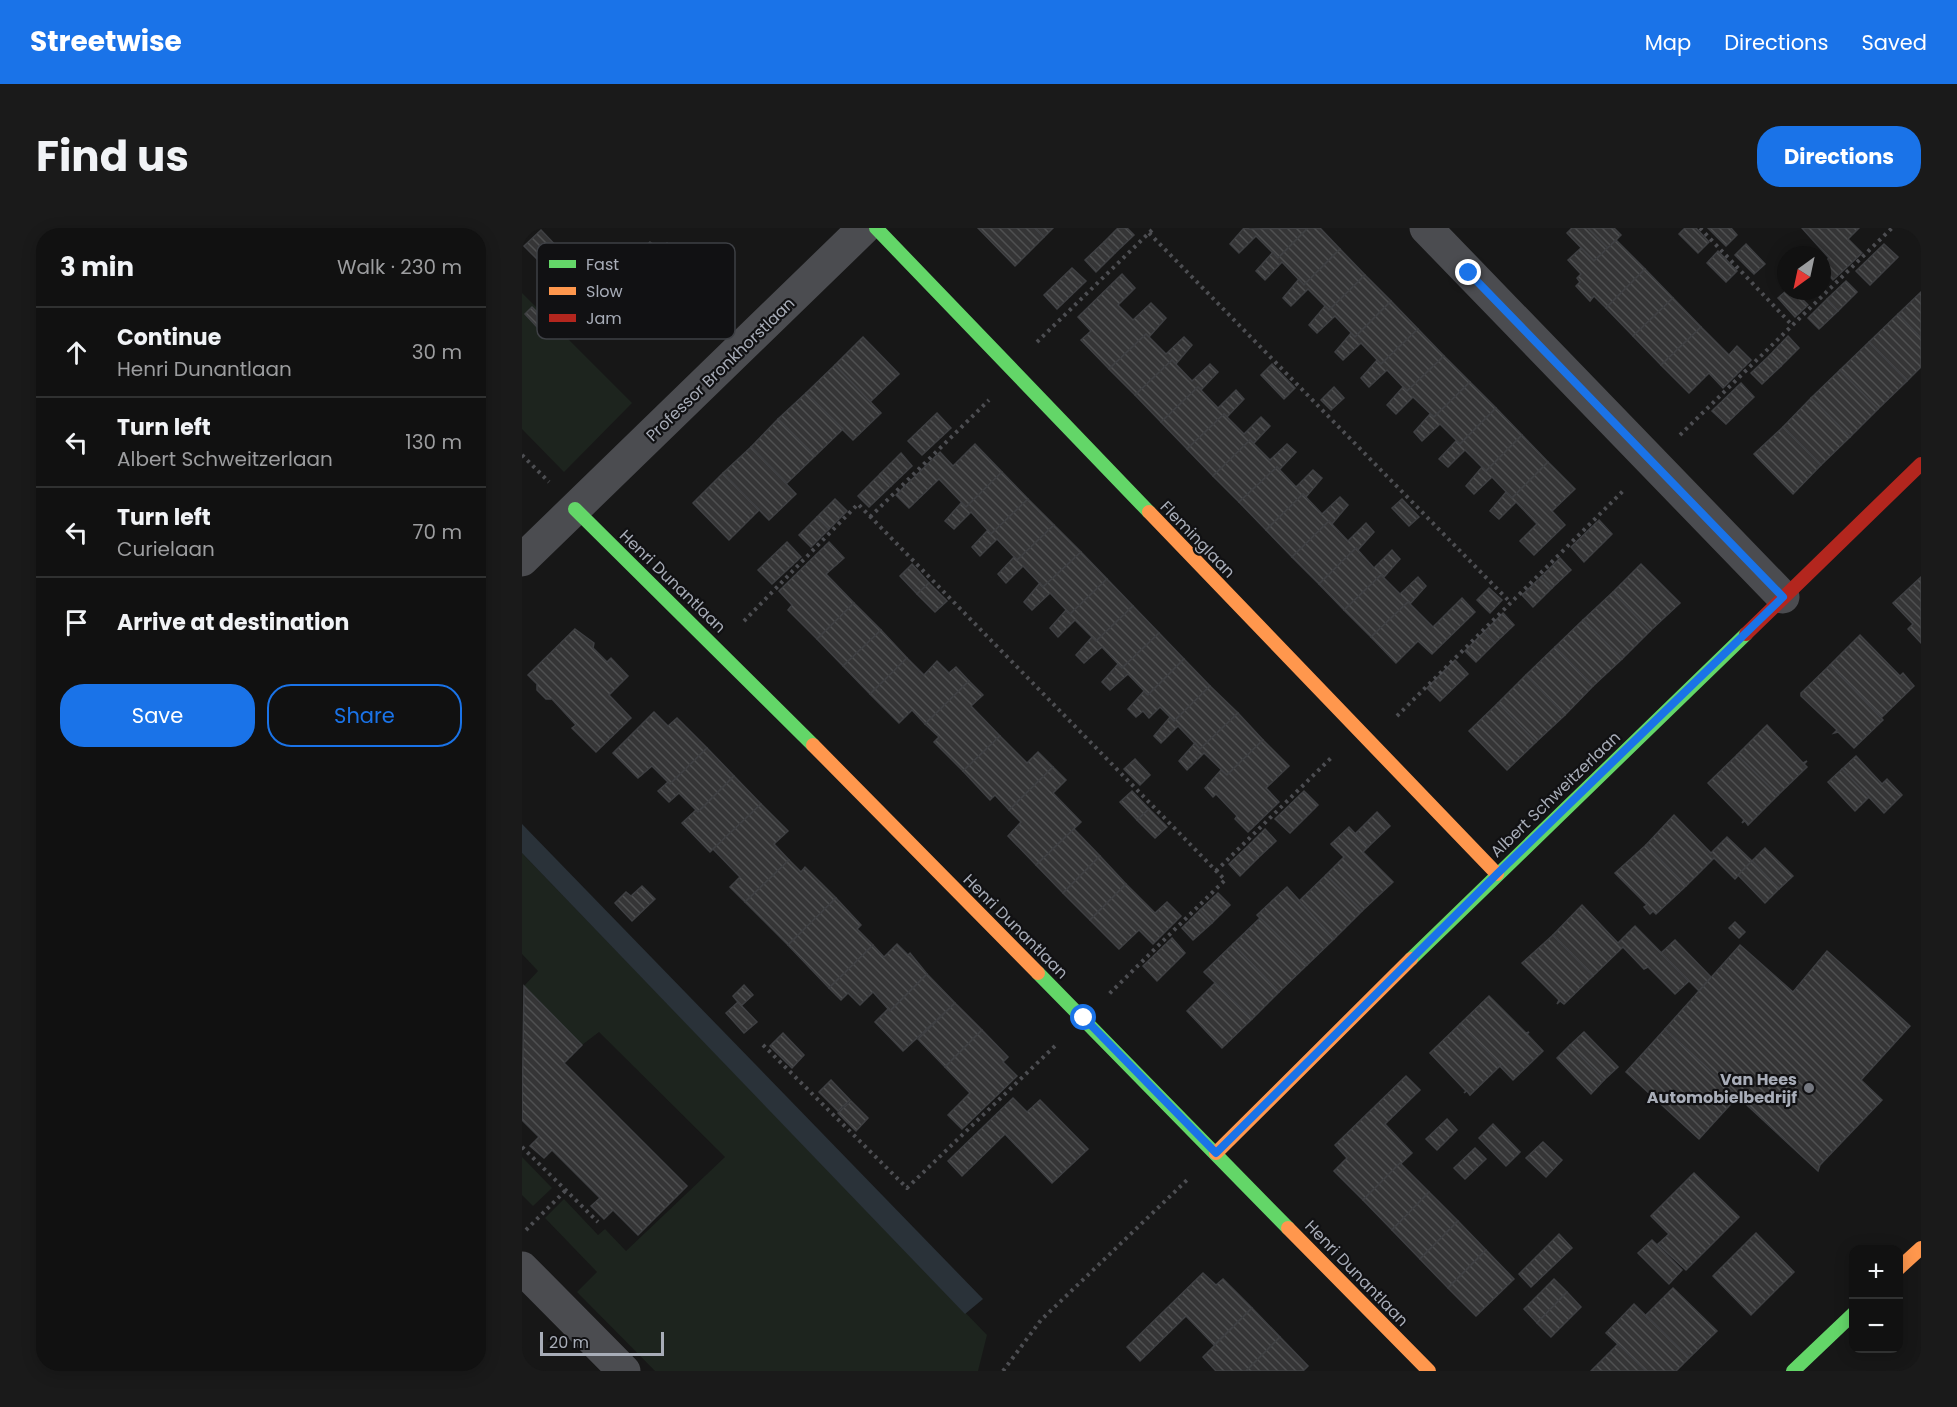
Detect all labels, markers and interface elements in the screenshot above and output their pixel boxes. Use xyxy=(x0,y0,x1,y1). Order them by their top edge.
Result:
text: Streetwise xyxy=(30,22,182,61)
text: Map xyxy=(1645,28,1691,57)
text: Directions xyxy=(1724,28,1828,57)
text: Saved xyxy=(1861,28,1927,57)
button: Directions xyxy=(1757,126,1921,187)
text: Find us xyxy=(36,127,189,186)
legend xyxy=(537,243,735,339)
north arrow xyxy=(1777,246,1831,300)
text: 3 min xyxy=(60,249,134,285)
text: Walk · 230 m xyxy=(337,253,462,281)
text: Fast xyxy=(586,253,619,276)
route end xyxy=(1455,259,1481,285)
text: Slow xyxy=(586,280,623,303)
street label: Professor Bronkhorstlaan xyxy=(641,292,800,447)
text: Jam xyxy=(586,307,622,330)
text: Continue xyxy=(117,322,221,353)
icon: ahead xyxy=(60,336,93,369)
text: 30 m xyxy=(412,338,462,366)
text: Henri Dunantlaan xyxy=(117,355,292,383)
text: Turn left xyxy=(117,412,211,443)
icon: left xyxy=(60,426,93,459)
text: 130 m xyxy=(405,428,462,456)
text: Albert Schweitzerlaan xyxy=(117,445,333,473)
street label: Fleminglaan xyxy=(1155,496,1240,583)
text: Turn left xyxy=(117,502,211,533)
icon: left xyxy=(60,516,93,549)
text: 70 m xyxy=(413,518,462,546)
street label: Henri Dunantlaan xyxy=(614,524,731,638)
text: Curielaan xyxy=(117,535,215,563)
icon: arrive xyxy=(60,606,93,639)
text: Arrive at destination xyxy=(117,607,349,638)
button: Save xyxy=(60,684,255,747)
button: Share xyxy=(267,684,462,747)
street label: Albert Schweitzerlaan xyxy=(1485,726,1625,863)
street label: Henri Dunantlaan xyxy=(958,869,1073,984)
route start xyxy=(1070,1004,1096,1030)
place label: Van Hees Automobielbedrijf xyxy=(1647,1068,1797,1109)
marker: Van Hees Automobielbedrijf xyxy=(1802,1081,1816,1095)
street label: Henri Dunantlaan xyxy=(1300,1215,1414,1332)
map controls xyxy=(1849,1245,1903,1353)
button: + xyxy=(1849,1245,1903,1299)
button: − xyxy=(1849,1299,1903,1353)
scale bar xyxy=(540,1329,664,1356)
text: 20 m xyxy=(549,1331,589,1354)

